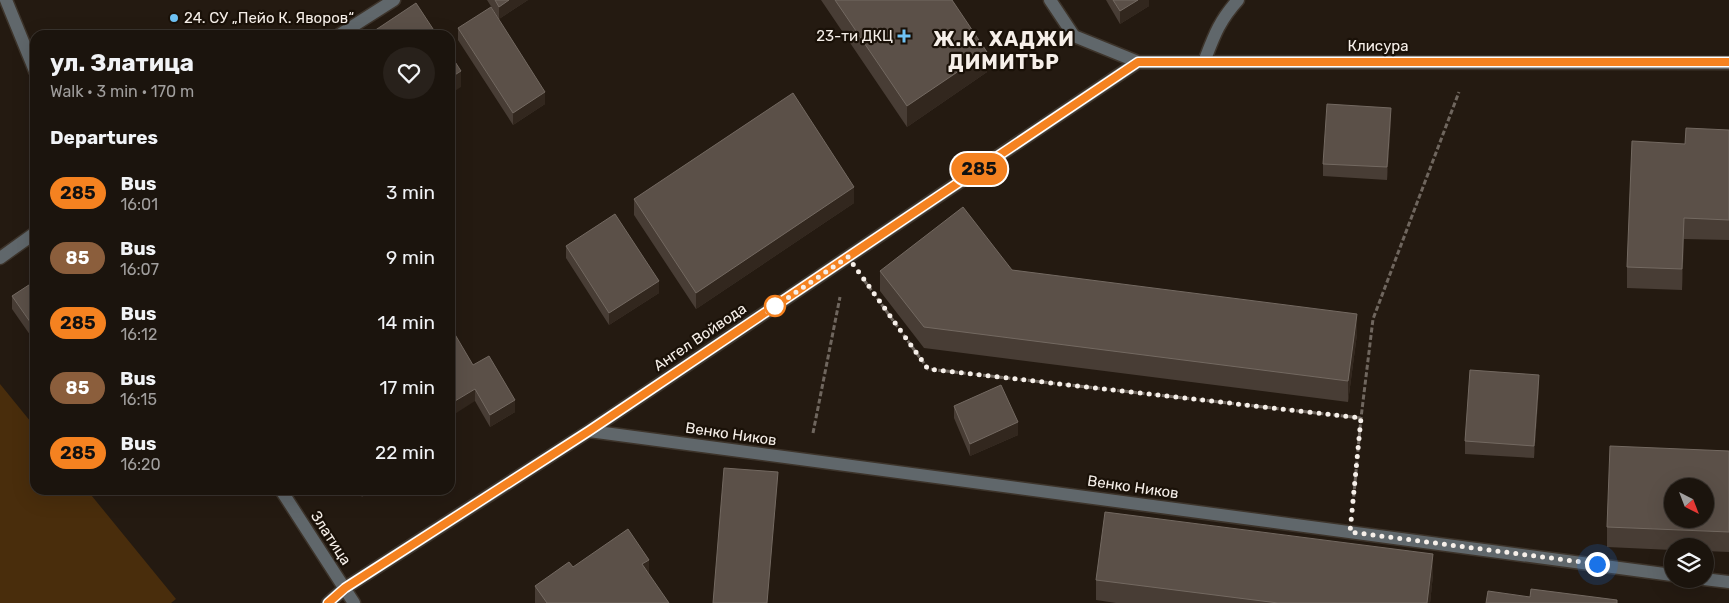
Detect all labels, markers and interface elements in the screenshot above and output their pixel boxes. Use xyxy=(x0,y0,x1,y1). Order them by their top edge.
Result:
place label: 24. СУ „Пейо К. Яворов“ xyxy=(184,9,354,27)
marker: 24. СУ „Пейо К. Яворов“ xyxy=(168,12,180,24)
place label: 23-ти ДКЦ xyxy=(816,27,893,45)
district label: Ж.К. ХАДЖИ ДИМИТЪР xyxy=(933,27,1075,74)
marker: 23-ти ДКЦ xyxy=(897,29,911,43)
street label: Клисура xyxy=(1347,37,1409,55)
button: heart xyxy=(383,47,435,99)
text: ул. Златица xyxy=(50,49,194,77)
text: Walk · 3 min · 170 m xyxy=(50,82,194,101)
text: Departures xyxy=(50,126,158,149)
line badge: 285 xyxy=(950,153,1008,185)
text: 285 xyxy=(961,158,997,180)
text: Bus xyxy=(121,172,157,195)
text: 3 min xyxy=(386,181,435,204)
text: 285 xyxy=(60,182,96,204)
text: 16:01 xyxy=(121,195,158,214)
text: Bus xyxy=(120,237,156,260)
text: 9 min xyxy=(386,246,435,269)
text: 85 xyxy=(66,247,89,269)
text: 16:07 xyxy=(120,260,159,279)
unlabelled marker xyxy=(764,295,786,317)
street label: Ангел Войвода xyxy=(650,299,750,375)
text: Bus xyxy=(121,302,157,325)
text: 14 min xyxy=(377,311,435,334)
text: 285 xyxy=(60,312,96,334)
text: 16:12 xyxy=(121,325,157,344)
text: Bus xyxy=(120,367,156,390)
text: 17 min xyxy=(379,376,435,399)
text: 85 xyxy=(66,377,89,399)
text: 16:15 xyxy=(120,390,157,409)
street label: Венко Ников xyxy=(684,419,778,449)
text: Bus xyxy=(121,432,157,455)
text: 22 min xyxy=(375,441,435,464)
text: 285 xyxy=(60,442,96,464)
text: 16:20 xyxy=(121,455,161,474)
street label: Венко Ников xyxy=(1086,472,1180,502)
north arrow xyxy=(1664,478,1714,528)
map controls xyxy=(1664,478,1714,588)
street label: Златица xyxy=(307,508,355,568)
button: layers xyxy=(1664,538,1714,588)
your location xyxy=(1585,552,1610,577)

